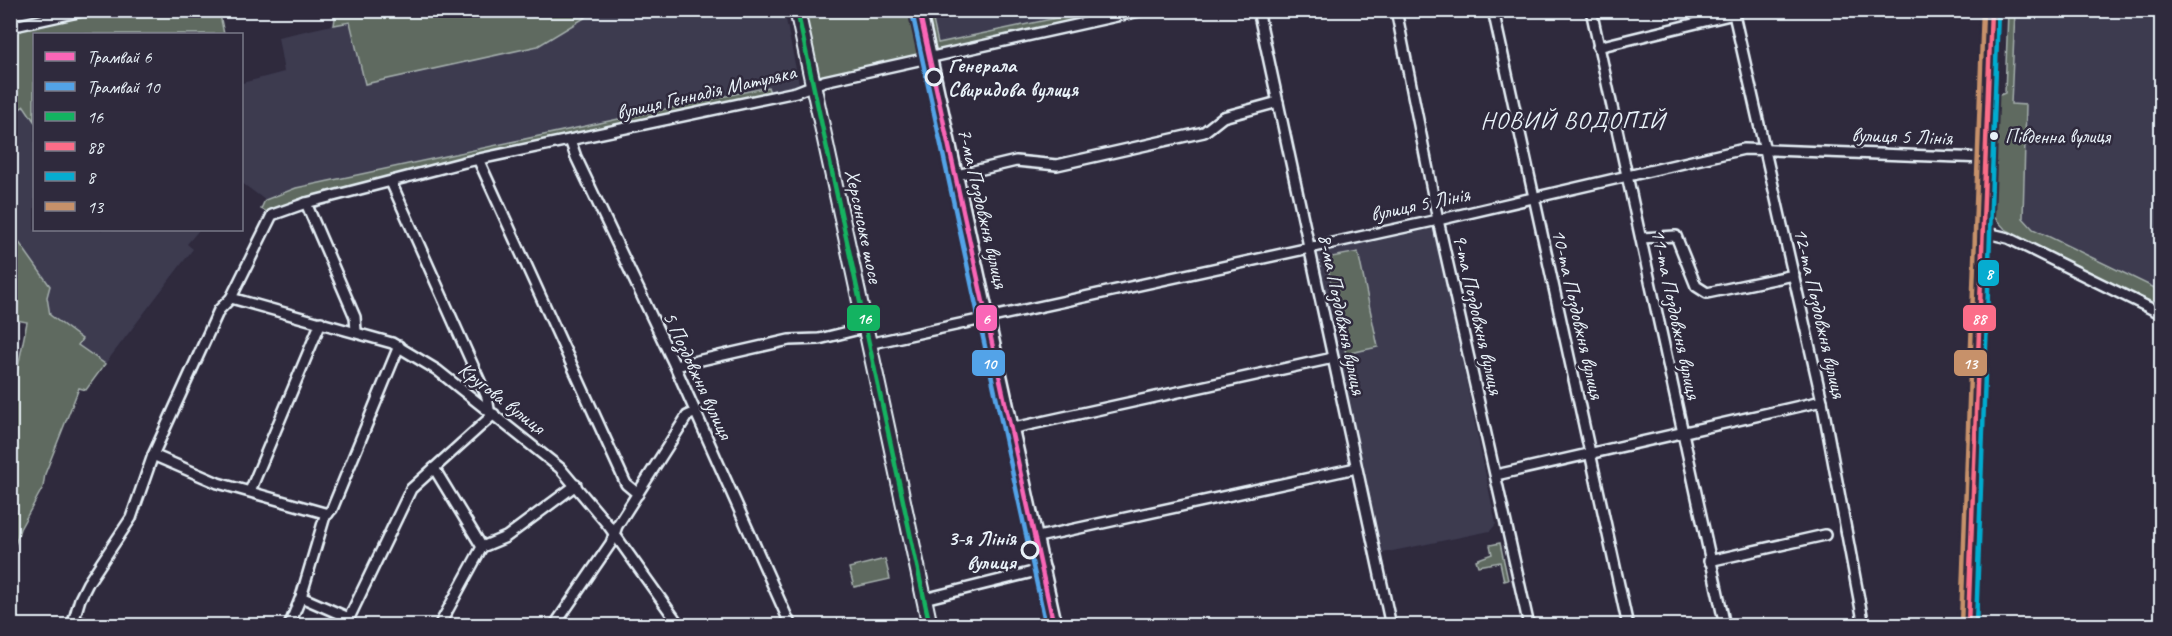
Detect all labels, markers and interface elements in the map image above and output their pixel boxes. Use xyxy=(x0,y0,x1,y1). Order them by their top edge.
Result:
legend xyxy=(33,33,243,231)
text: Трамвай 6 xyxy=(87,46,153,68)
place label: Генерала Свиридова вулиця xyxy=(948,52,1079,103)
street label: вулиця Геннадія Матуляка xyxy=(614,58,800,125)
marker: Генерала Свиридова вулиця xyxy=(925,68,943,86)
text: Трамвай 10 xyxy=(87,76,162,98)
district label: НОВИЙ ВОДОПІЙ xyxy=(1481,105,1668,135)
text: 16 xyxy=(87,106,104,128)
street label: вулиця 5 Лінія xyxy=(1851,121,1954,151)
place label: Південна вулиця xyxy=(2005,124,2112,149)
street label: 7-ма Поздовжня вулиця xyxy=(952,125,1014,292)
marker: Південна вулиця xyxy=(1988,130,2000,142)
text: 88 xyxy=(87,136,105,158)
text: 8 xyxy=(87,166,97,188)
street label: Херсонське шосе xyxy=(839,167,889,286)
street label: вулиця 5 Лінія xyxy=(1368,181,1473,227)
text: 13 xyxy=(87,196,105,218)
street label: 12-та Поздовжня вулиця xyxy=(1788,225,1853,402)
street label: 10-та Поздовжня вулиця xyxy=(1546,226,1611,403)
street label: 11-та Поздовжня вулиця xyxy=(1645,226,1707,403)
street label: 8-ма Поздовжня вулиця xyxy=(1312,231,1372,398)
street label: 9-та Поздовжня вулиця xyxy=(1447,231,1509,398)
line badge: 8 xyxy=(1977,259,2000,287)
text: 8 xyxy=(1985,264,1994,284)
line badge: 16 xyxy=(846,304,881,332)
line badge: 6 xyxy=(975,304,998,332)
line badge: 88 xyxy=(1962,304,1997,332)
street label: 5 Поздовжня вулиця xyxy=(656,307,740,445)
text: 16 xyxy=(857,309,873,329)
text: 6 xyxy=(982,309,991,329)
text: 88 xyxy=(1972,309,1988,329)
line badge: 10 xyxy=(971,349,1006,377)
line badge: 13 xyxy=(1953,349,1988,377)
text: 10 xyxy=(982,354,998,374)
text: 13 xyxy=(1963,354,1979,374)
street label: Кругова вулиця xyxy=(453,356,552,441)
place label: 3-я Лінія вулиця xyxy=(948,525,1018,575)
marker: 3-я Лінія вулиця xyxy=(1021,541,1039,559)

